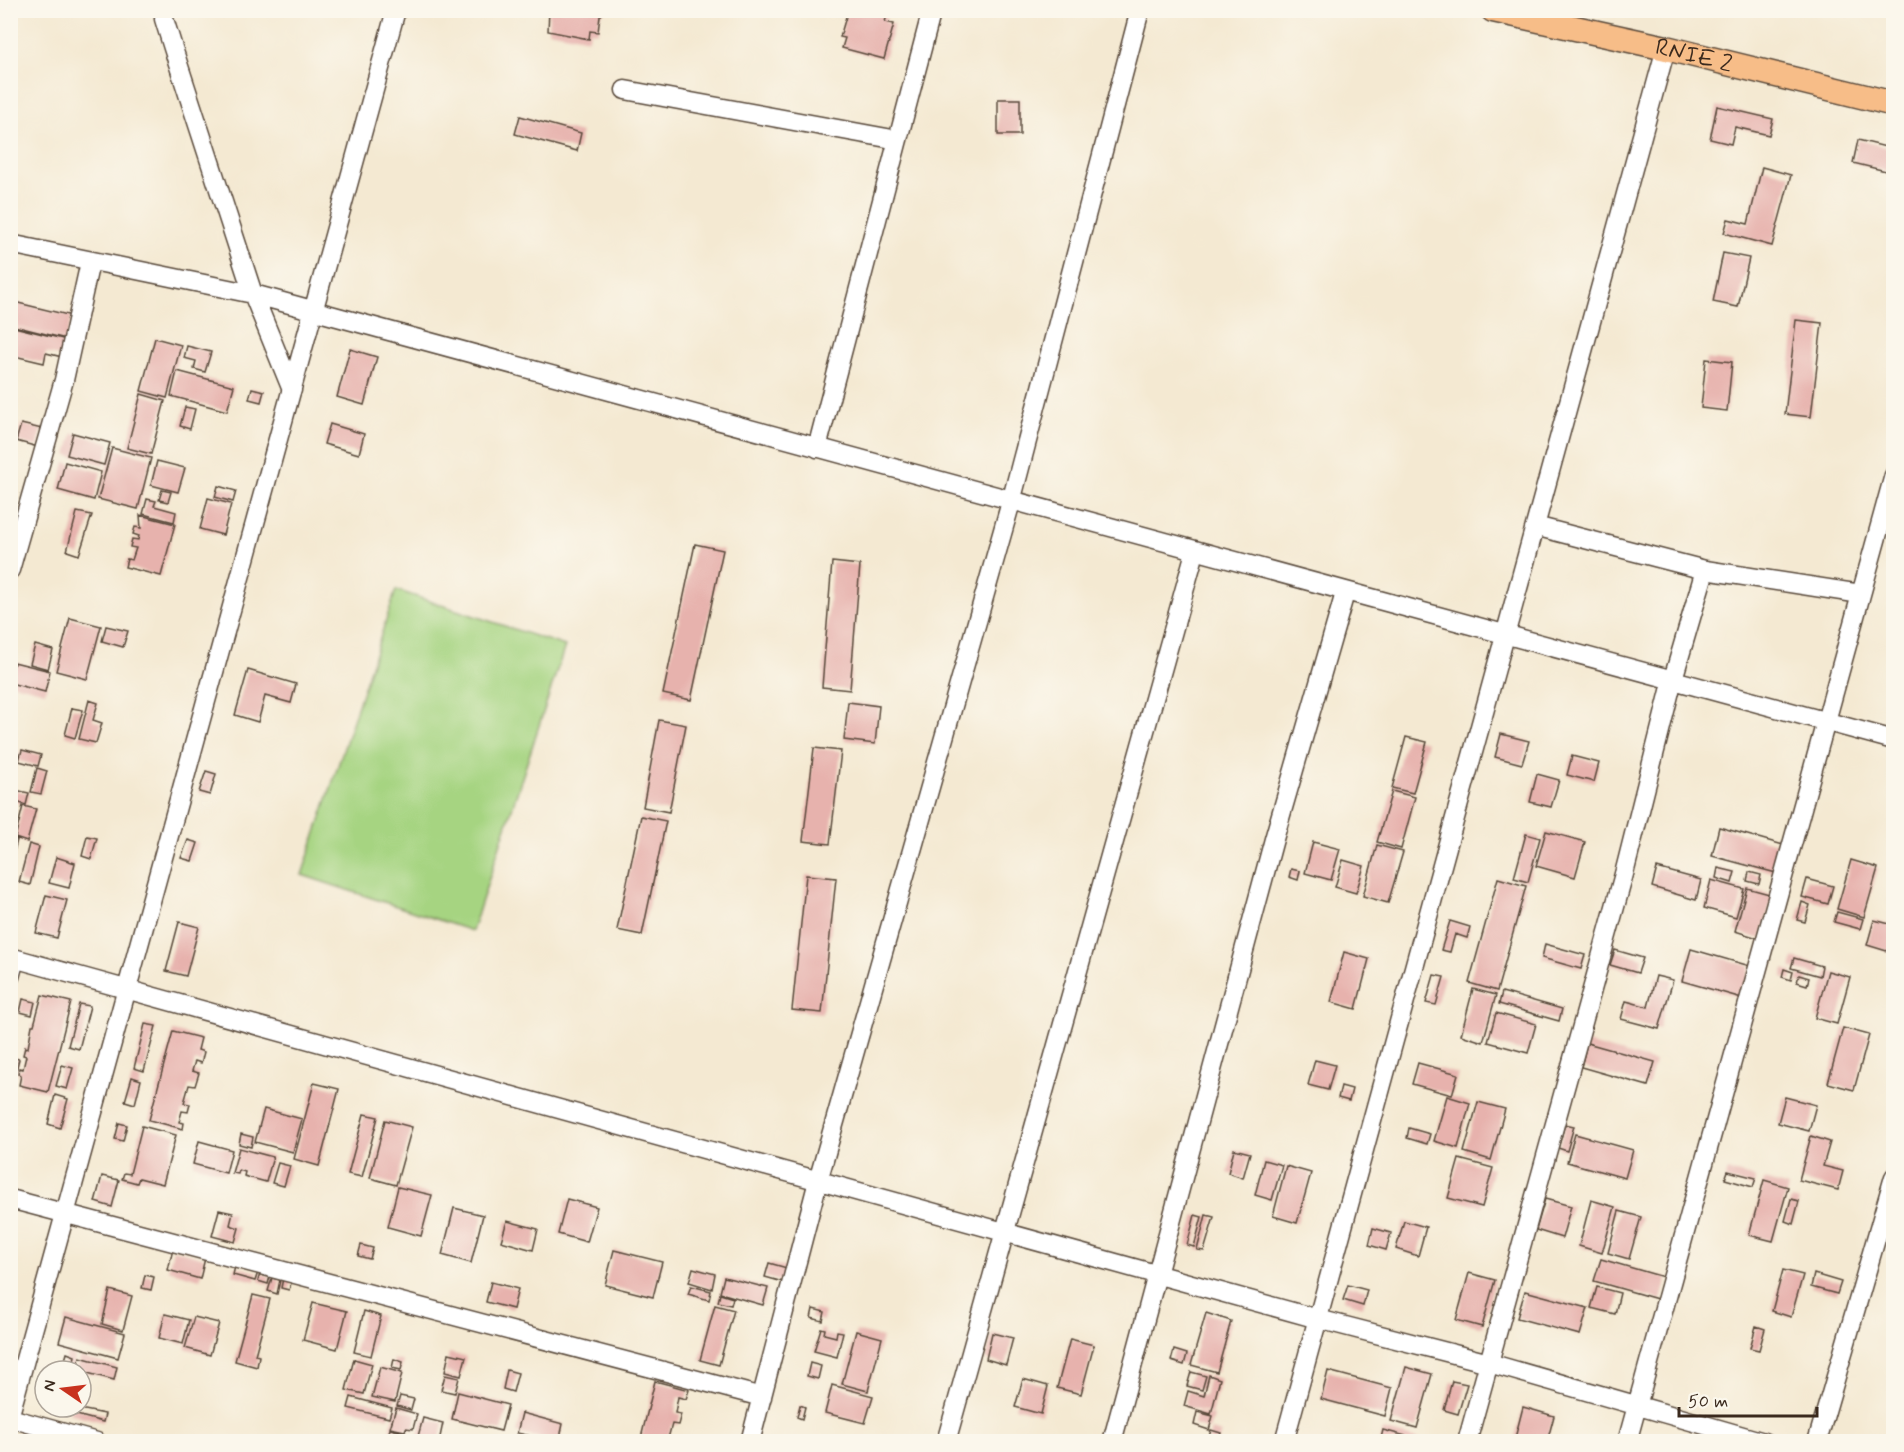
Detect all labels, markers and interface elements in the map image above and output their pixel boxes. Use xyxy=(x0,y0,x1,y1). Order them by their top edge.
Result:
street label: RNIE 2 xyxy=(1652,32,1736,81)
north arrow xyxy=(33,1359,93,1419)
text: N xyxy=(38,1378,61,1393)
scale bar xyxy=(1679,1380,1817,1418)
text: 50 m xyxy=(1688,1390,1728,1414)

